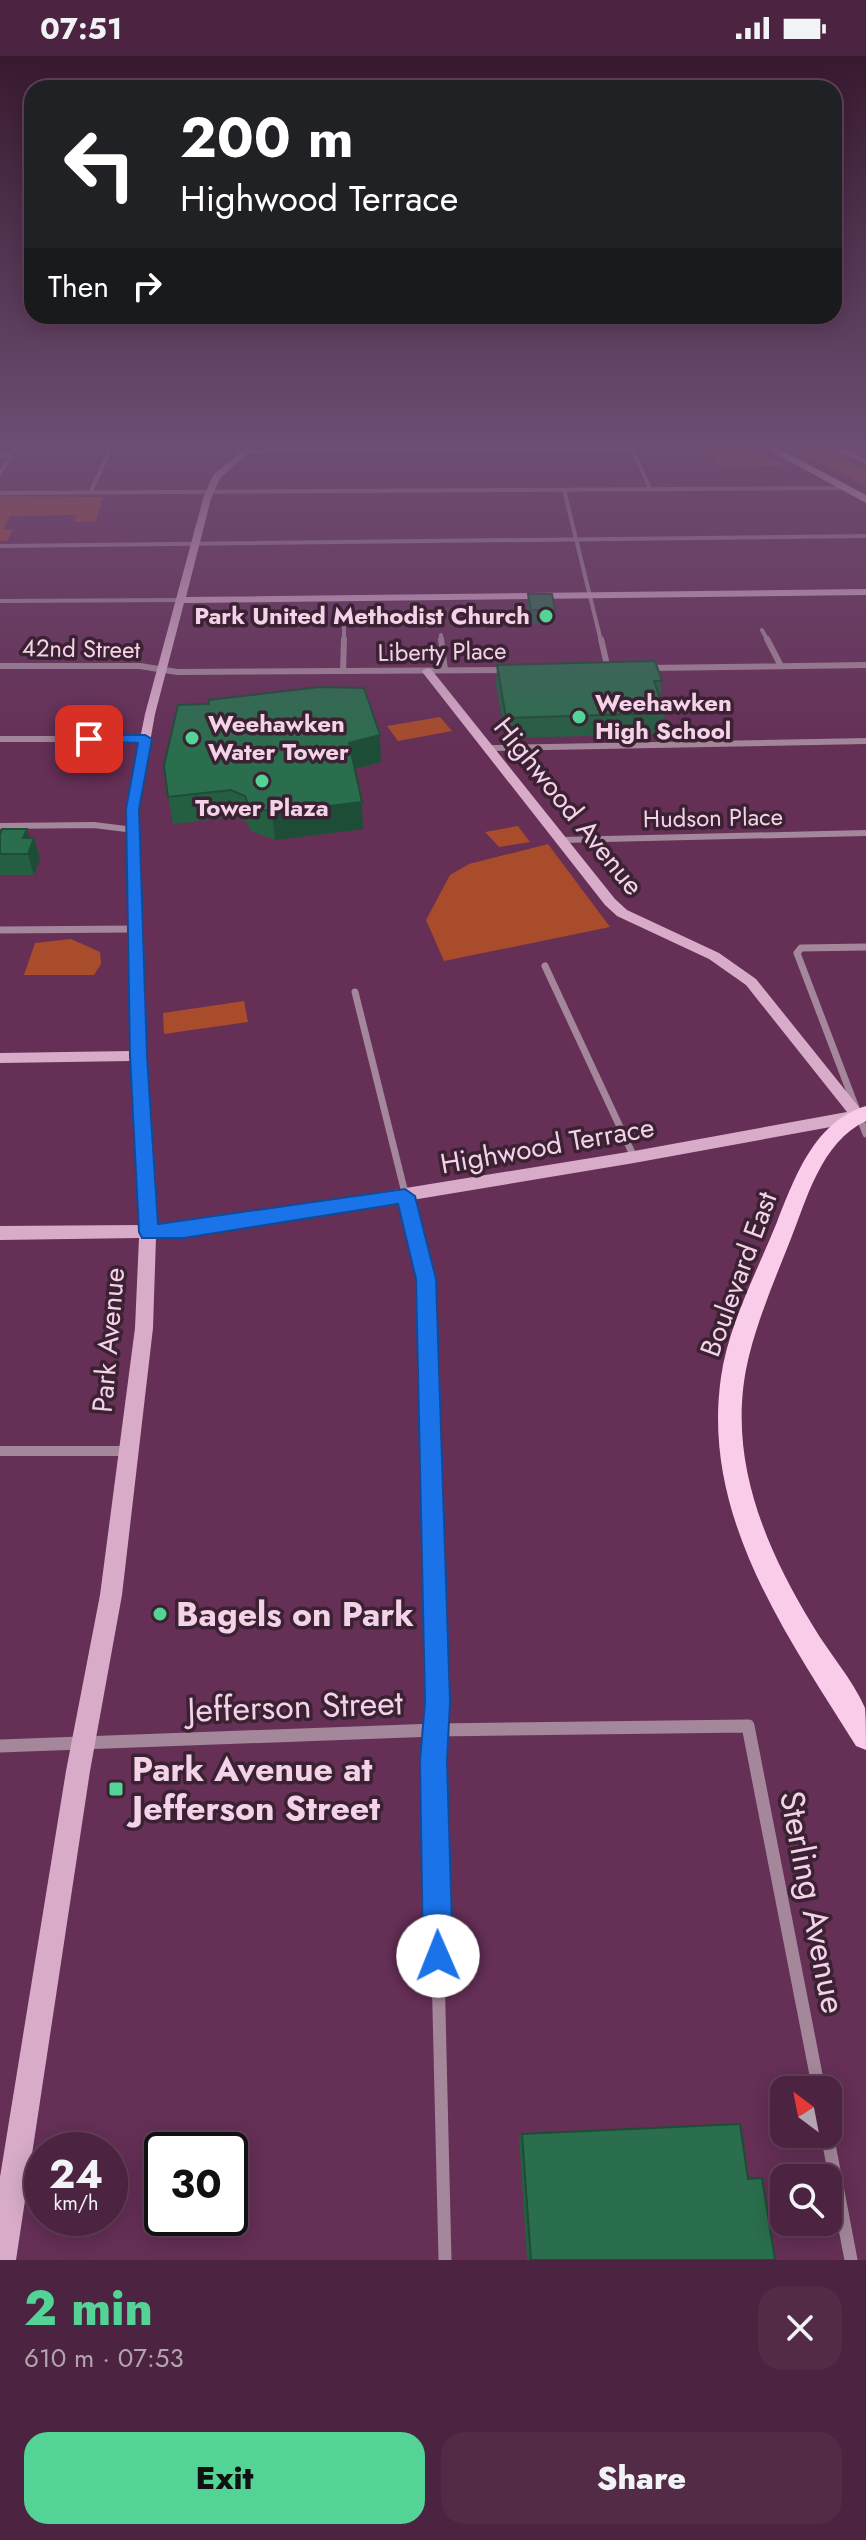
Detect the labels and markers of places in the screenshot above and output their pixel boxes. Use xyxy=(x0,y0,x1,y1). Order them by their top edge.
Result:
place label: Park United Methodist Church xyxy=(194,598,530,633)
marker: Park United Methodist Church xyxy=(537,607,555,625)
place label: Weehawken High School xyxy=(595,685,732,748)
pin xyxy=(55,705,123,773)
place label: Weehawken Water Tower xyxy=(208,706,349,769)
marker: Weehawken High School xyxy=(570,708,588,726)
marker: Weehawken Water Tower xyxy=(183,729,201,747)
marker: Tower Plaza xyxy=(253,772,271,790)
place label: Tower Plaza xyxy=(195,790,329,825)
place label: Bagels on Park xyxy=(176,1590,414,1639)
marker: Bagels on Park xyxy=(151,1605,169,1623)
place label: Park Avenue at Jefferson Street xyxy=(126,1745,380,1833)
marker: Park Avenue at Jefferson Street xyxy=(107,1780,125,1798)

